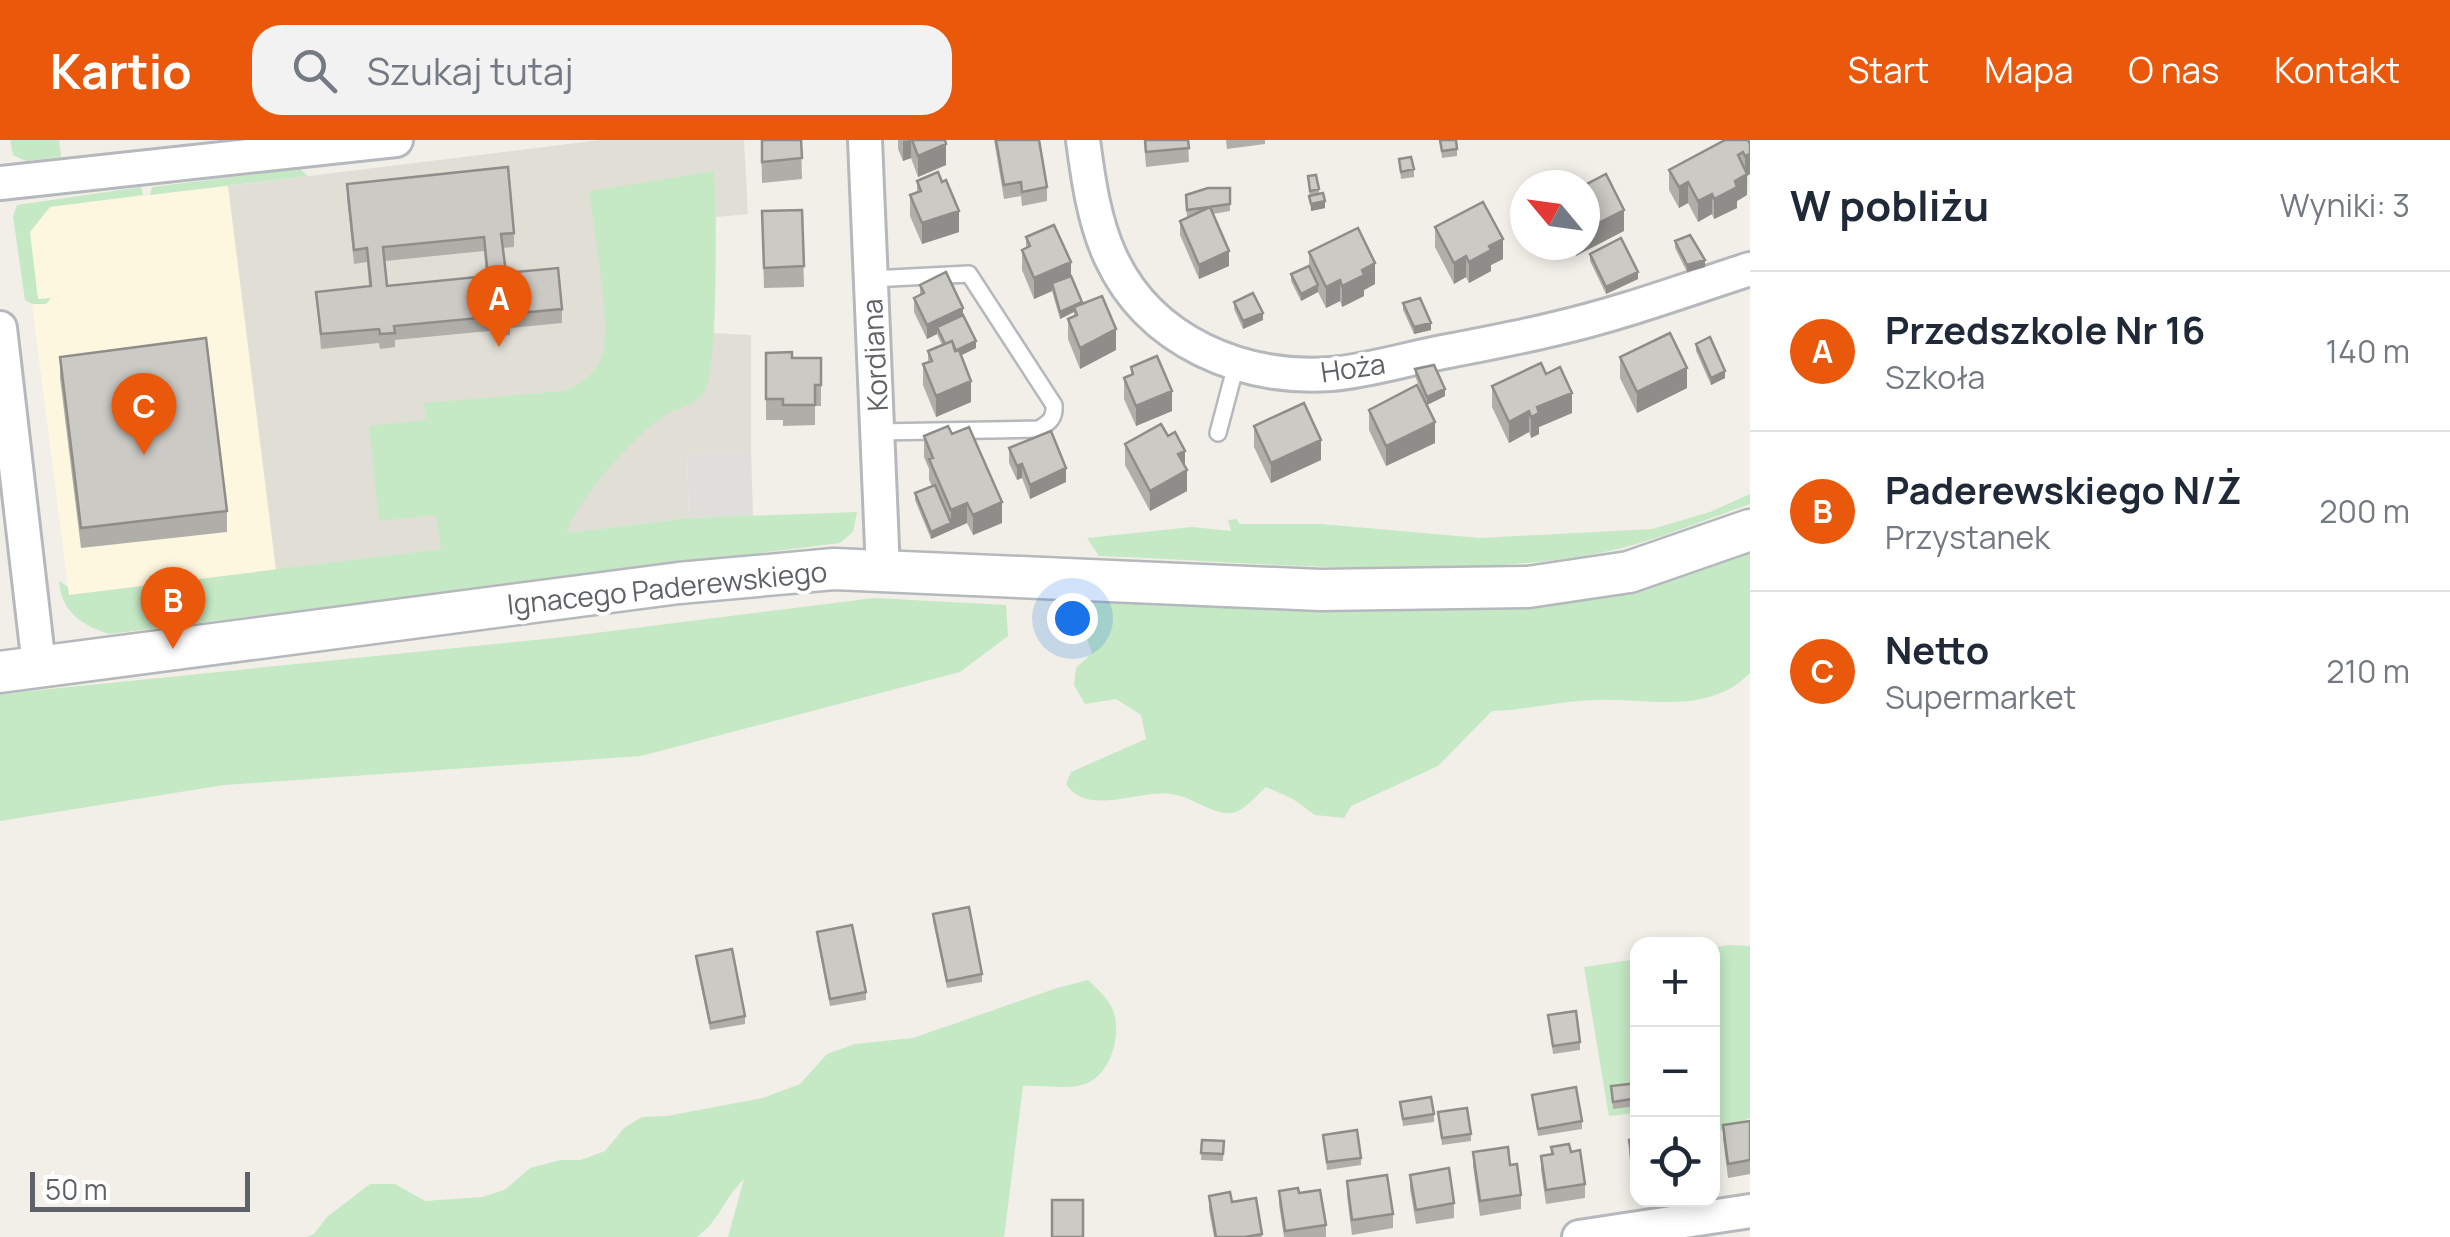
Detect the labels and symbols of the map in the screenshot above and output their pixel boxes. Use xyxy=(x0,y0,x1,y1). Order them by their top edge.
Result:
north arrow xyxy=(1510,170,1600,260)
pin: A xyxy=(466,264,532,347)
street label: Kordiana xyxy=(852,298,896,412)
street label: Hoża xyxy=(1318,344,1388,390)
pin: C xyxy=(112,372,176,455)
street label: Ignacego Paderewskiego xyxy=(505,551,829,623)
pin: B xyxy=(140,566,206,649)
your location xyxy=(1047,593,1098,644)
scale bar xyxy=(30,1167,250,1212)

